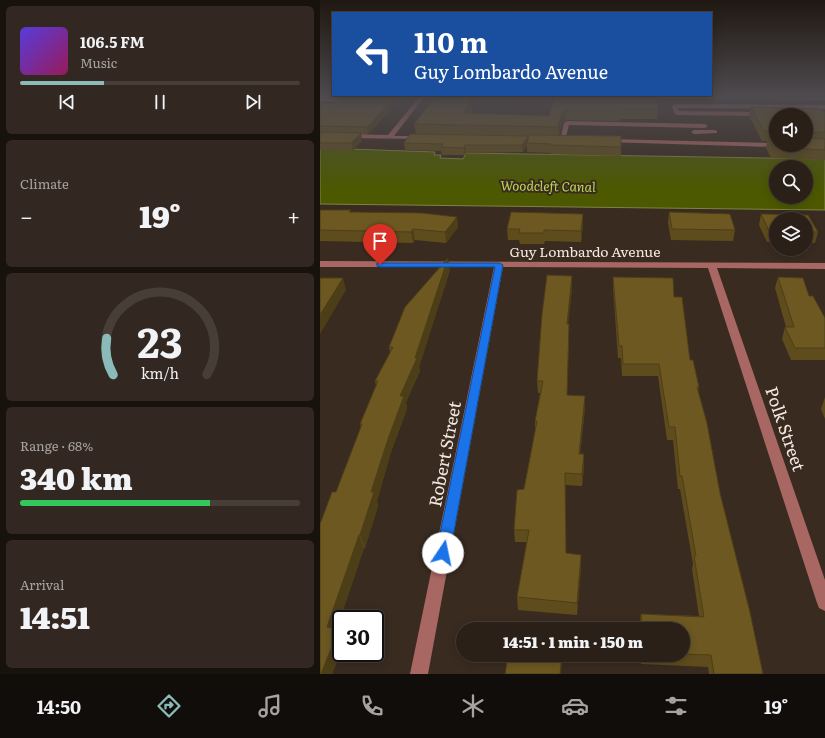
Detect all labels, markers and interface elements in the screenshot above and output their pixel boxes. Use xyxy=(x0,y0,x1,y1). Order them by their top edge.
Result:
text: 110 m xyxy=(414,20,488,62)
icon: left xyxy=(348,28,400,80)
text: 106.5 FM xyxy=(80,30,145,53)
text: Music xyxy=(80,53,117,72)
text: Guy Lombardo Avenue xyxy=(414,58,608,85)
icon: previous xyxy=(56,91,78,113)
icon: pause xyxy=(149,91,171,113)
icon: next xyxy=(242,91,264,113)
map controls xyxy=(769,108,813,256)
button: sound xyxy=(769,108,813,152)
button: search xyxy=(769,160,813,204)
text: Climate xyxy=(20,174,69,193)
water label: Woodcleft Canal xyxy=(500,175,596,196)
text: 19° xyxy=(139,193,181,237)
text: − xyxy=(20,199,33,232)
text: + xyxy=(287,199,300,232)
button: layers xyxy=(769,212,813,256)
pin xyxy=(363,224,397,265)
icon: arrive xyxy=(369,230,391,252)
street label: Guy Lombardo Avenue xyxy=(510,241,660,261)
text: 23 xyxy=(137,309,183,371)
text: km/h xyxy=(141,362,180,383)
street label: Polk Street xyxy=(760,383,813,474)
street label: Robert Street xyxy=(421,399,466,509)
text: Range · 68% xyxy=(20,436,93,455)
text: 340 km xyxy=(20,455,133,499)
position arrow xyxy=(422,532,464,574)
text: Arrival xyxy=(20,575,64,594)
text: 14:51 xyxy=(20,594,90,638)
speed limit sign: 30 xyxy=(332,610,384,662)
text: 14:51 · 1 min · 150 m xyxy=(503,630,643,653)
icon: directions xyxy=(155,692,183,720)
icon: music xyxy=(256,692,284,720)
icon: phone xyxy=(358,692,386,720)
icon: climate xyxy=(459,692,487,720)
icon: car xyxy=(561,692,589,720)
icon: filters xyxy=(662,692,690,720)
text: 14:50 xyxy=(37,693,81,720)
text: 19° xyxy=(764,693,788,720)

